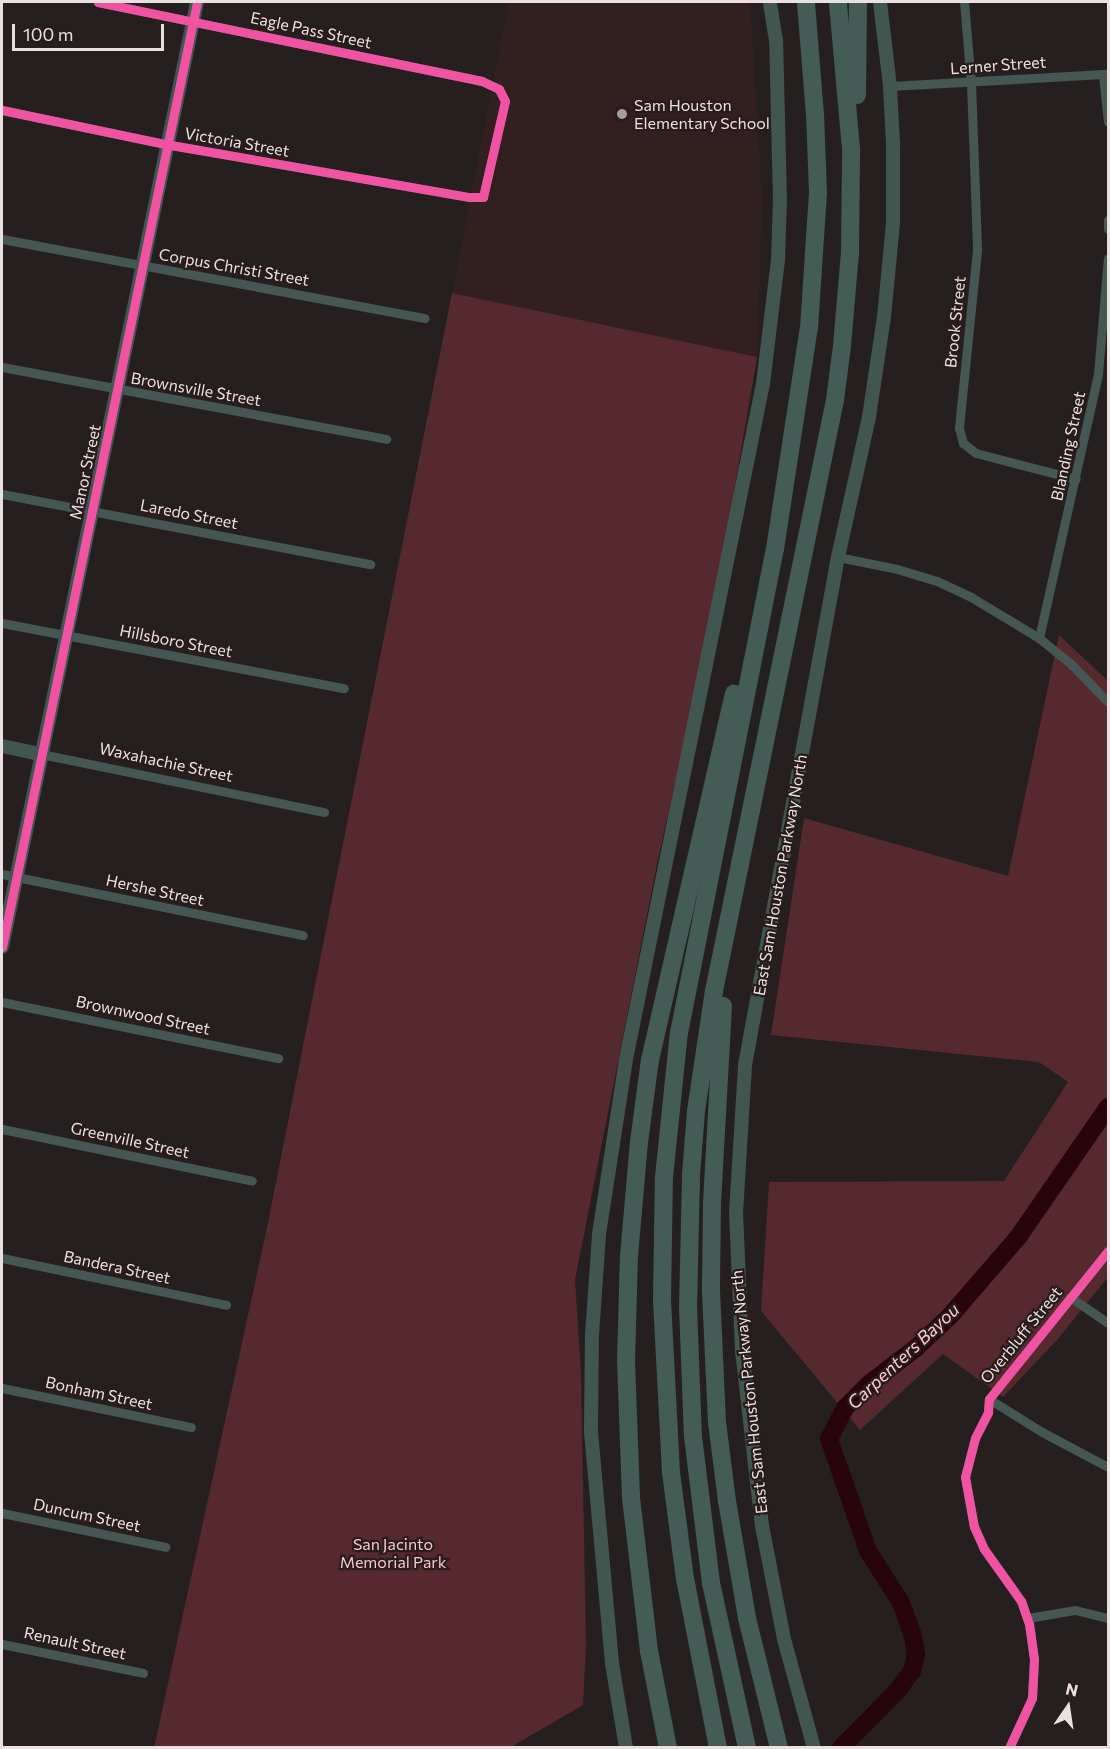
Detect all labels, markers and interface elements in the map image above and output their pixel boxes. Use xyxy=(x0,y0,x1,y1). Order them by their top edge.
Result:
street label: Eagle Pass Street xyxy=(249,8,373,52)
scale bar xyxy=(15,12,166,50)
text: 100 m xyxy=(23,23,73,45)
street label: Lerner Street xyxy=(949,52,1047,78)
place label: Sam Houston Elementary School xyxy=(634,95,770,133)
marker: Sam Houston Elementary School xyxy=(615,107,629,121)
street label: Victoria Street xyxy=(183,123,291,161)
street label: Corpus Christi Street xyxy=(157,244,311,290)
street label: Brook Street xyxy=(941,275,969,369)
street label: Brownsville Street xyxy=(129,368,263,410)
street label: Blanding Street xyxy=(1047,390,1089,502)
street label: Manor Street xyxy=(66,423,104,521)
street label: Laredo Street xyxy=(138,495,240,533)
street label: Hillsboro Street xyxy=(118,621,234,661)
street label: Waxahachie Street xyxy=(97,738,235,786)
street label: East Sam Houston Parkway North xyxy=(749,753,811,997)
street label: Hershe Street xyxy=(104,870,206,910)
street label: Brownwood Street xyxy=(74,991,212,1039)
street label: Greenville Street xyxy=(69,1118,191,1162)
street label: Bandera Street xyxy=(62,1246,172,1288)
street label: East Sam Houston Parkway North xyxy=(727,1269,771,1515)
street label: Overbluff Street xyxy=(976,1283,1066,1387)
water label: Carpenters Bayou xyxy=(843,1299,963,1413)
street label: Bonham Street xyxy=(44,1372,154,1414)
street label: Duncum Street xyxy=(32,1494,142,1536)
park label: San Jacinto Memorial Park xyxy=(340,1534,446,1572)
street label: Renault Street xyxy=(22,1623,128,1663)
north arrow xyxy=(1038,1677,1098,1737)
text: N xyxy=(1064,1678,1080,1700)

